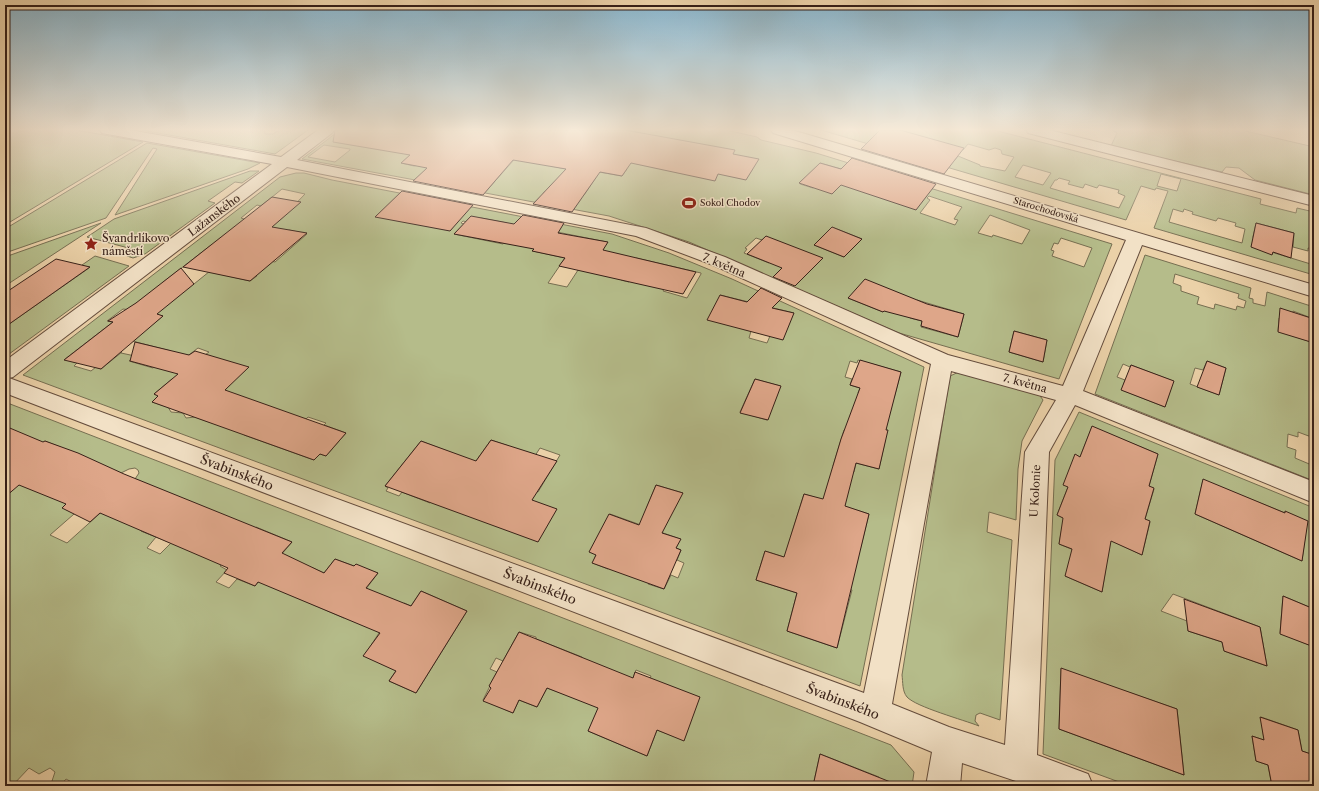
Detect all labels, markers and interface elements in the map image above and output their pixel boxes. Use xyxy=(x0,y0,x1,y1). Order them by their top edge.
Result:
street label: Lažanského xyxy=(185,191,243,239)
street label: Starochodovská xyxy=(1012,194,1080,225)
sports icon: Sokol Chodov xyxy=(681,195,697,211)
place label: Sokol Chodov xyxy=(700,197,760,208)
place label: Švandrlíkovo náměstí xyxy=(102,230,170,258)
place icon: Švandrlíkovo náměstí xyxy=(83,236,99,252)
street label: 7. května xyxy=(700,250,748,280)
street label: 7. května xyxy=(1001,370,1049,396)
street label: Švabinského xyxy=(198,451,276,493)
street label: U Kolonie xyxy=(1027,464,1043,518)
street label: Švabinského xyxy=(501,565,579,607)
street label: Švabinského xyxy=(804,680,882,722)

